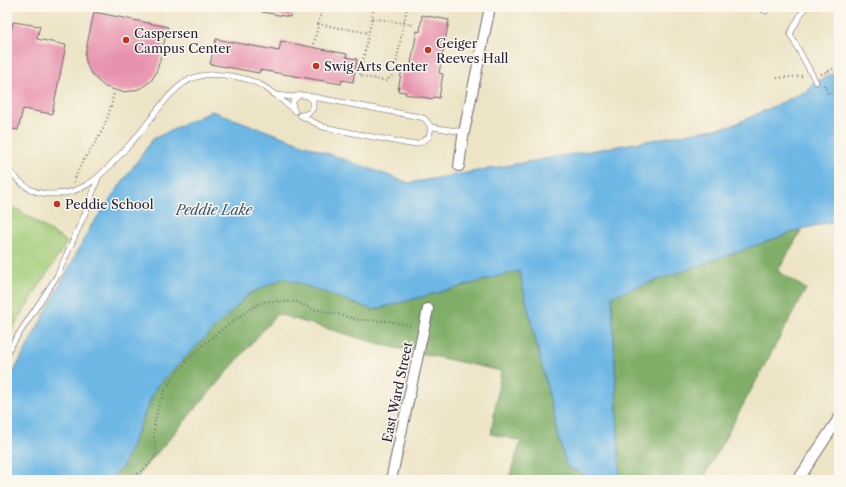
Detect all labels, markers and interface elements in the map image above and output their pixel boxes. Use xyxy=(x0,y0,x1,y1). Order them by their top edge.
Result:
place label: Caspersen Campus Center xyxy=(134,25,231,56)
marker: Caspersen Campus Center xyxy=(121,35,131,45)
place label: Geiger Reeves Hall xyxy=(436,35,509,66)
marker: Geiger Reeves Hall xyxy=(423,45,433,55)
place label: Swig Arts Center xyxy=(324,58,428,74)
marker: Swig Arts Center xyxy=(311,61,321,71)
place label: Peddie School xyxy=(65,196,154,212)
marker: Peddie School xyxy=(52,199,62,209)
water label: Peddie Lake xyxy=(175,201,254,219)
street label: East Ward Street xyxy=(379,340,416,444)

